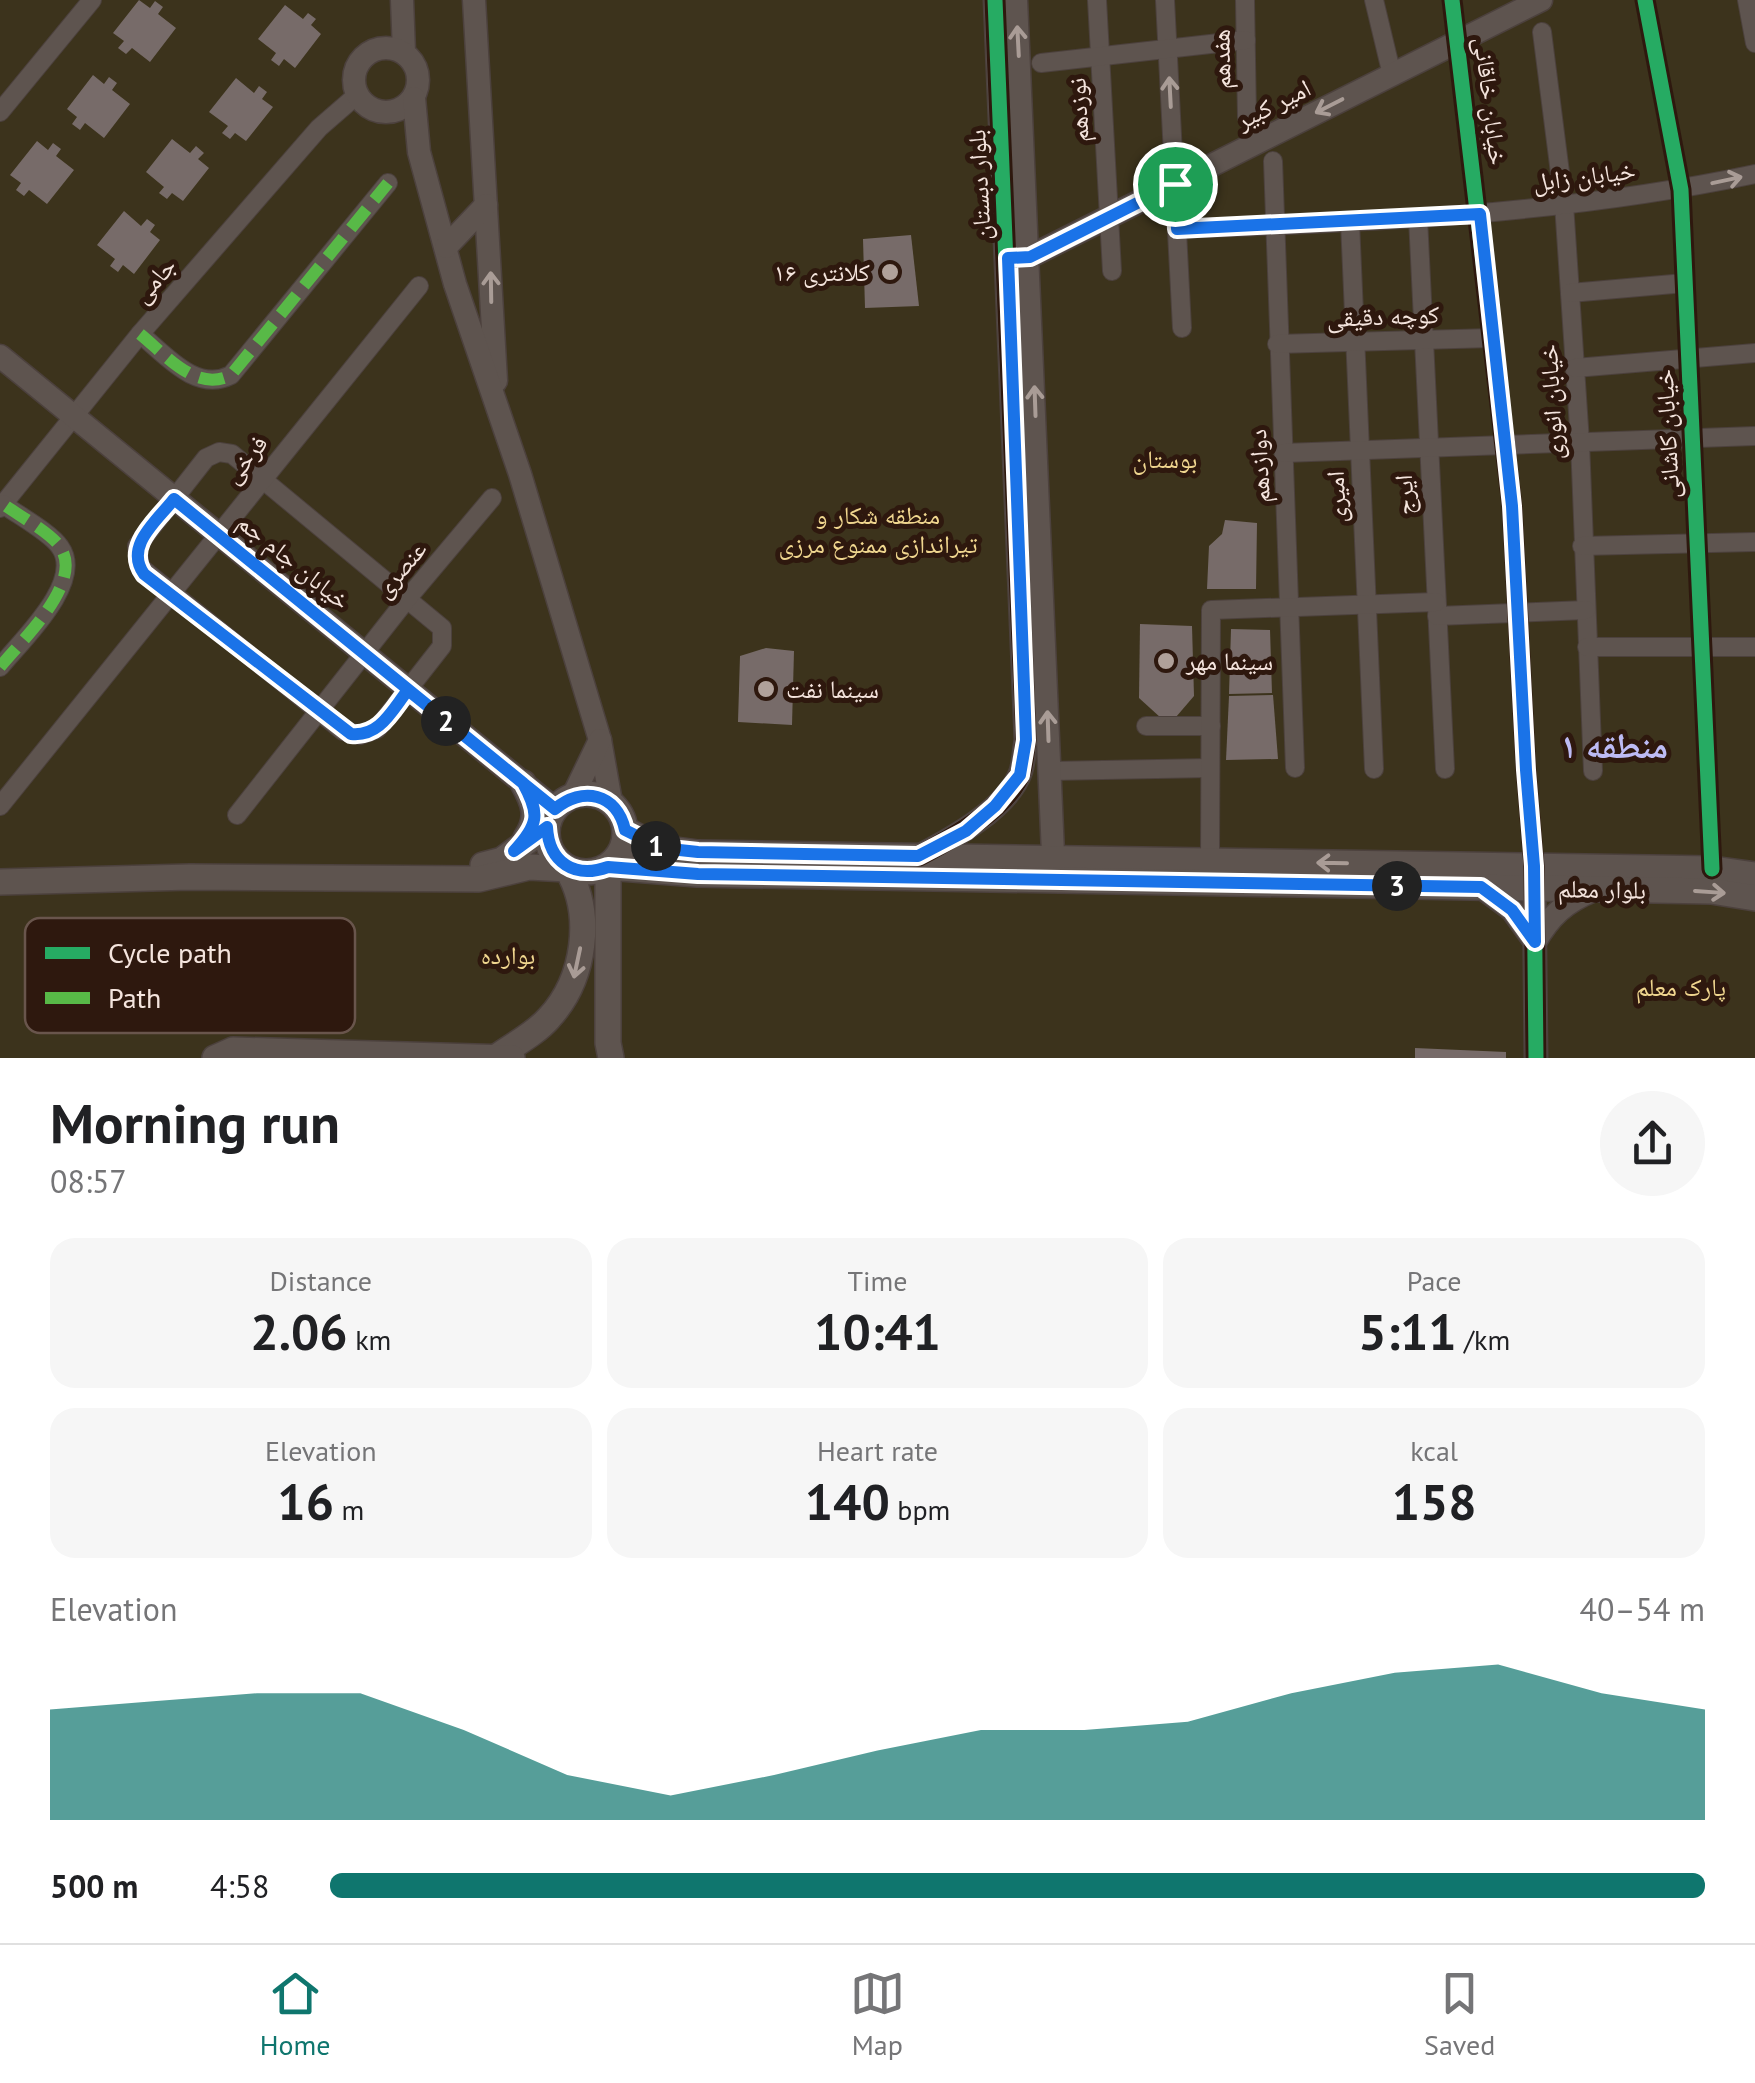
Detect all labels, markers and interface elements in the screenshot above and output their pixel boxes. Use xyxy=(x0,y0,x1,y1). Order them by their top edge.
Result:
one-way arrow xyxy=(1008,25,1027,57)
street label: هفدهم xyxy=(1204,29,1239,89)
street label: خیابان خاقانی xyxy=(1467,35,1515,167)
street label: امیر کبیر xyxy=(1229,72,1316,137)
street label: نوزدهم xyxy=(1060,77,1097,143)
one-way arrow xyxy=(1160,77,1179,109)
one-way arrow xyxy=(1315,98,1345,117)
street label: بلوار دبستان xyxy=(960,129,998,241)
pin xyxy=(1133,142,1218,227)
street label: خیابان زابل xyxy=(1531,154,1637,198)
icon: arrive xyxy=(1148,157,1203,212)
one-way arrow xyxy=(1710,170,1742,188)
street label: جامی xyxy=(125,250,183,310)
place label: کلانتری ۱۶ xyxy=(774,256,870,288)
marker: کلانتری ۱۶ xyxy=(879,261,901,283)
one-way arrow xyxy=(481,271,500,303)
street label: کوچه دقیقی xyxy=(1326,298,1440,334)
street label: خیابان انوری xyxy=(1532,343,1570,460)
street label: خیابان کاشانی xyxy=(1648,369,1686,499)
one-way arrow xyxy=(1026,386,1045,418)
street label: فرخی xyxy=(216,428,274,490)
street label: دوازدهم xyxy=(1241,428,1278,504)
park label: بوستان xyxy=(1132,443,1198,475)
street label: امیری xyxy=(1319,470,1353,524)
street label: ایرج xyxy=(1387,474,1421,516)
park label: منطقه شکار و تیراندازی ممنوع مرزی xyxy=(778,499,978,560)
street label: خیابان جام جم xyxy=(230,506,357,617)
street label: عنصری xyxy=(367,534,433,604)
place label: سینما مهر xyxy=(1185,645,1273,677)
marker: سینما مهر xyxy=(1155,650,1177,672)
place label: سینما نفت xyxy=(786,673,879,705)
marker: سینما نفت xyxy=(755,678,777,700)
pin: 2 xyxy=(421,696,471,746)
text: 2 xyxy=(438,702,454,739)
one-way arrow xyxy=(1039,710,1058,742)
district label: منطقه ۱ xyxy=(1560,722,1668,768)
pin: 1 xyxy=(631,821,681,871)
text: 1 xyxy=(648,827,664,864)
one-way arrow xyxy=(1316,854,1348,872)
pin: 3 xyxy=(1372,861,1422,911)
text: 3 xyxy=(1389,867,1405,904)
street label: بلوار معلم xyxy=(1558,872,1646,907)
one-way arrow xyxy=(1694,883,1726,902)
legend xyxy=(25,918,355,1033)
text: Cycle path xyxy=(108,934,232,971)
park label: بوارده xyxy=(481,939,535,971)
one-way arrow xyxy=(567,946,586,978)
park label: پارک معلم xyxy=(1636,971,1726,1004)
text: Path xyxy=(108,979,161,1016)
text: Morning run xyxy=(50,1087,340,1158)
button: share xyxy=(1600,1091,1705,1196)
text: 08:57 xyxy=(50,1160,127,1202)
text: Distance xyxy=(270,1262,372,1299)
text: Time xyxy=(847,1262,908,1299)
text: Pace xyxy=(1407,1262,1462,1299)
text: 2.06 xyxy=(250,1299,348,1364)
text: 10:41 xyxy=(814,1299,941,1364)
text: 5:11 xyxy=(1358,1299,1457,1364)
text: km xyxy=(348,1321,391,1358)
text: /km xyxy=(1457,1321,1510,1358)
text: Elevation xyxy=(265,1432,377,1469)
text: Heart rate xyxy=(817,1432,938,1469)
text: kcal xyxy=(1410,1432,1458,1469)
text: 16 xyxy=(277,1469,334,1534)
text: 140 xyxy=(805,1469,890,1534)
text: 158 xyxy=(1392,1469,1477,1534)
text: m xyxy=(334,1491,364,1528)
text: bpm xyxy=(890,1491,950,1528)
text: Elevation xyxy=(50,1588,177,1630)
text: 40–54 m xyxy=(1580,1588,1705,1630)
text: 500 m xyxy=(50,1865,138,1907)
text: 4:58 xyxy=(210,1865,269,1907)
tab: Home xyxy=(260,1966,330,2063)
tab: Map xyxy=(850,1966,905,2063)
tab: Saved xyxy=(1424,1966,1495,2063)

